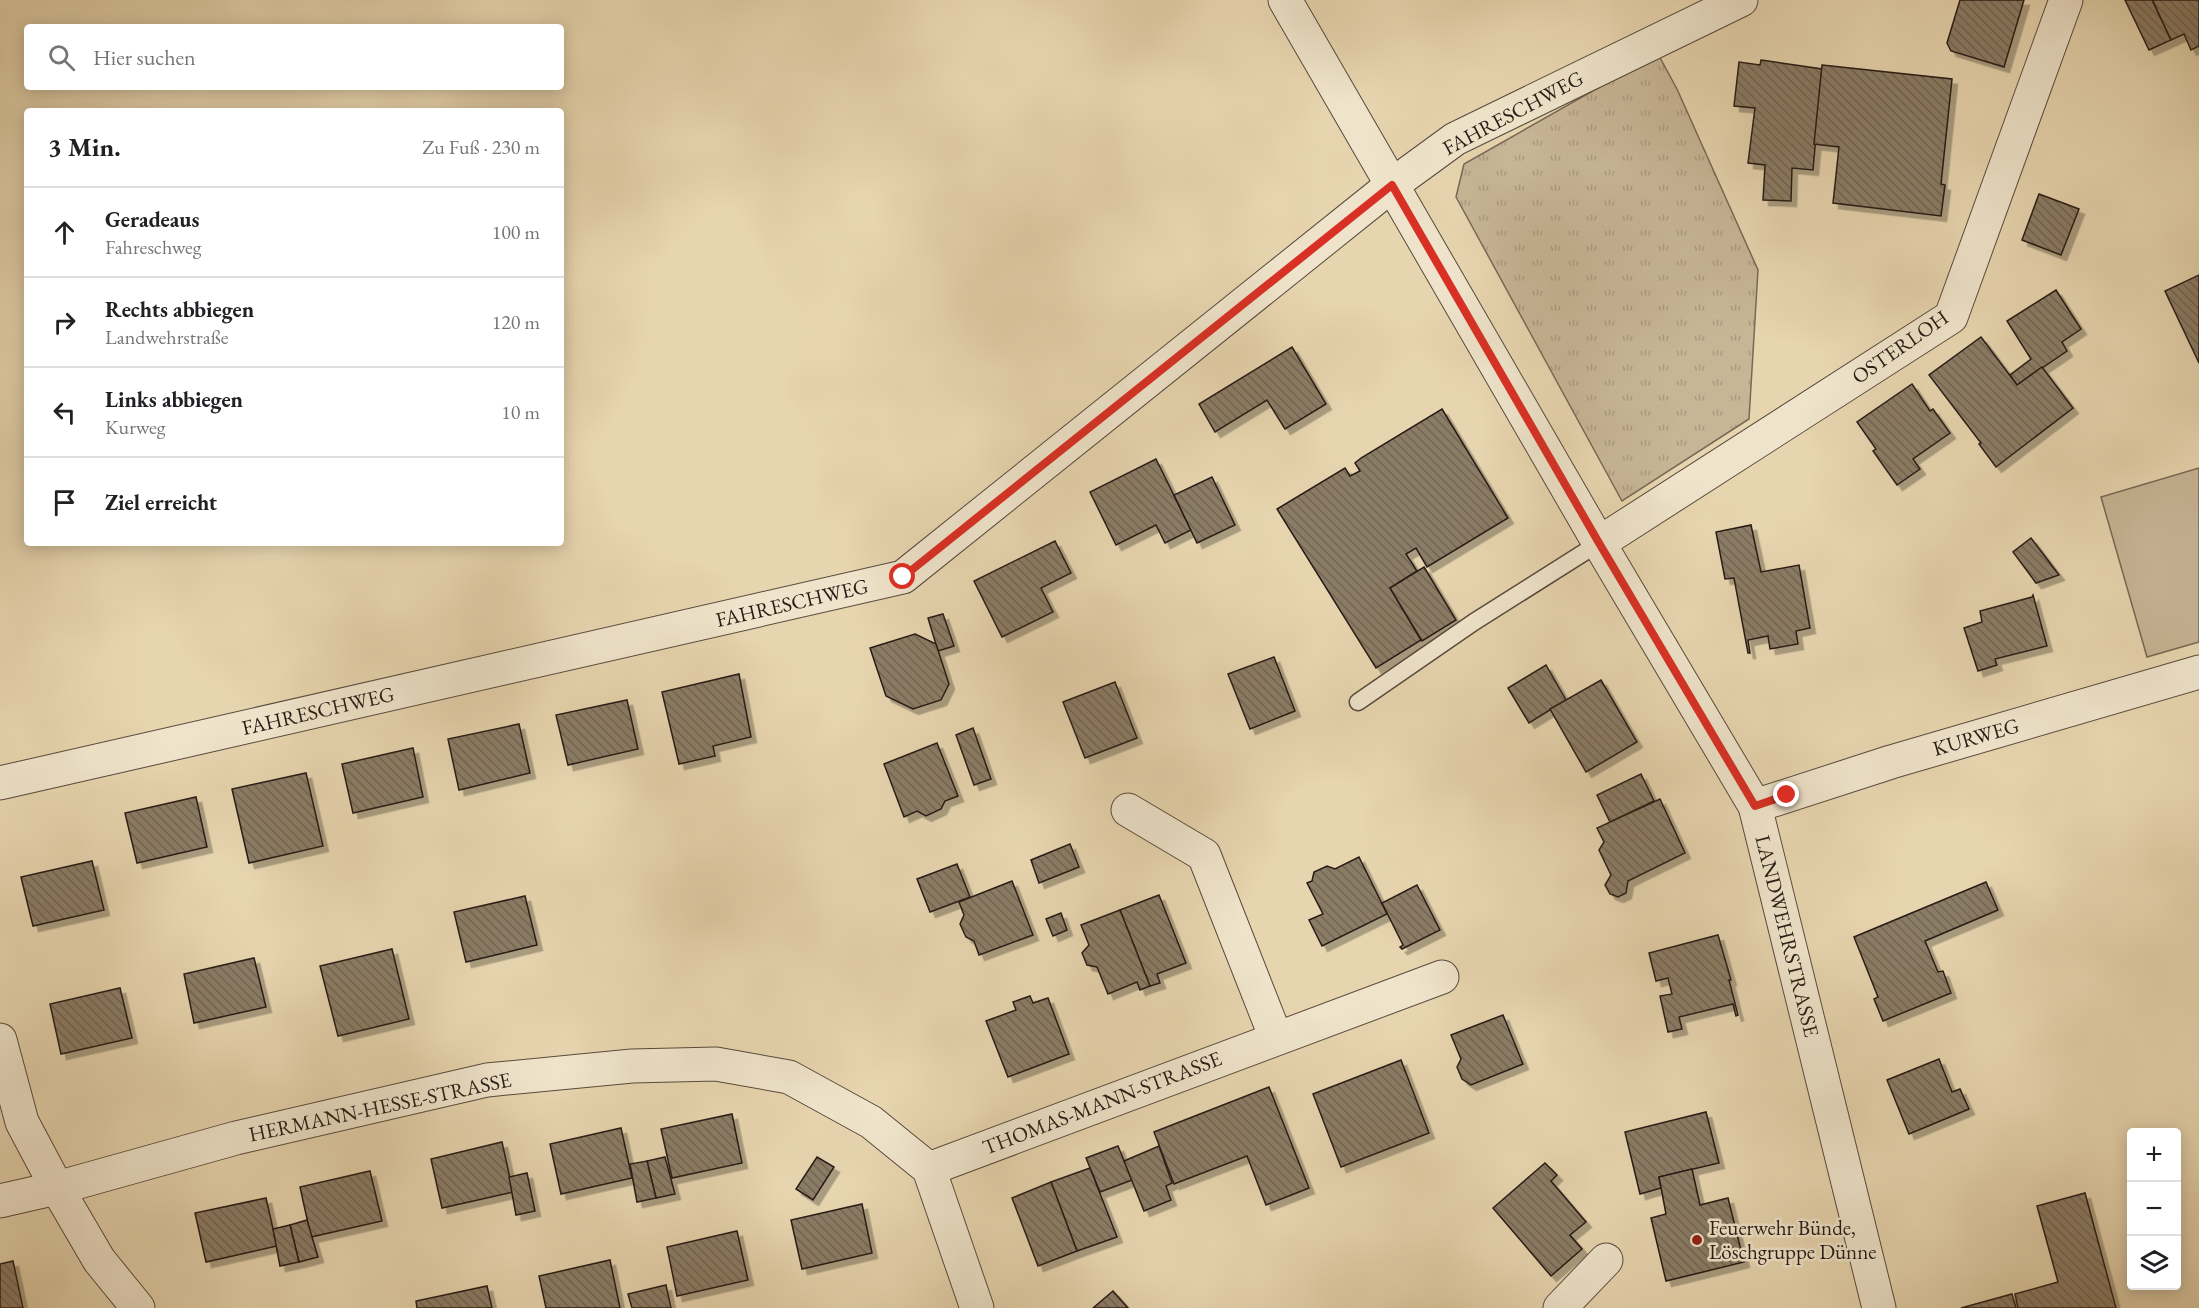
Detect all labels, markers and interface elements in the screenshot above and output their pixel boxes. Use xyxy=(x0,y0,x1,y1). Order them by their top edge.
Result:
search box xyxy=(24,24,564,90)
icon: search xyxy=(45,41,78,74)
text: Hier suchen xyxy=(93,43,196,72)
street label: FAHRESCHWEG xyxy=(1438,64,1588,161)
text: 3 Min. xyxy=(48,130,121,164)
text: Zu Fuß · 230 m xyxy=(422,134,540,160)
text: Geradeaus xyxy=(105,205,199,234)
icon: ahead xyxy=(48,216,81,249)
text: 100 m xyxy=(492,219,540,245)
text: Fahreschweg xyxy=(105,234,202,260)
text: Rechts abbiegen xyxy=(105,295,254,324)
street label: OSTERLOH xyxy=(1846,303,1953,390)
icon: right xyxy=(48,306,81,339)
text: 120 m xyxy=(492,309,540,335)
text: Landwehrstraße xyxy=(105,324,229,350)
text: Links abbiegen xyxy=(105,385,243,414)
icon: left xyxy=(48,396,81,429)
text: 10 m xyxy=(501,399,540,425)
text: Kurweg xyxy=(105,414,166,440)
icon: arrive xyxy=(48,486,81,519)
text: Ziel erreicht xyxy=(105,488,217,517)
route start xyxy=(889,563,915,589)
street label: FAHRESCHWEG xyxy=(713,572,871,633)
street label: FAHRESCHWEG xyxy=(239,680,397,741)
street label: KURWEG xyxy=(1929,711,2022,762)
route end xyxy=(1773,781,1799,807)
street label: LANDWEHRSTRASSE xyxy=(1749,832,1826,1040)
street label: THOMAS-MANN-STRASSE xyxy=(978,1044,1225,1161)
street label: HERMANN-HESSE-STRASSE xyxy=(246,1065,514,1148)
map controls xyxy=(2127,1128,2181,1290)
button: + xyxy=(2127,1128,2181,1182)
button: − xyxy=(2127,1182,2181,1236)
place label: Feuerwehr Bünde, Löschgruppe Dünne xyxy=(1709,1214,1876,1265)
marker: Feuerwehr Bünde, Löschgruppe Dünne xyxy=(1690,1233,1704,1247)
button: layers xyxy=(2127,1236,2181,1290)

